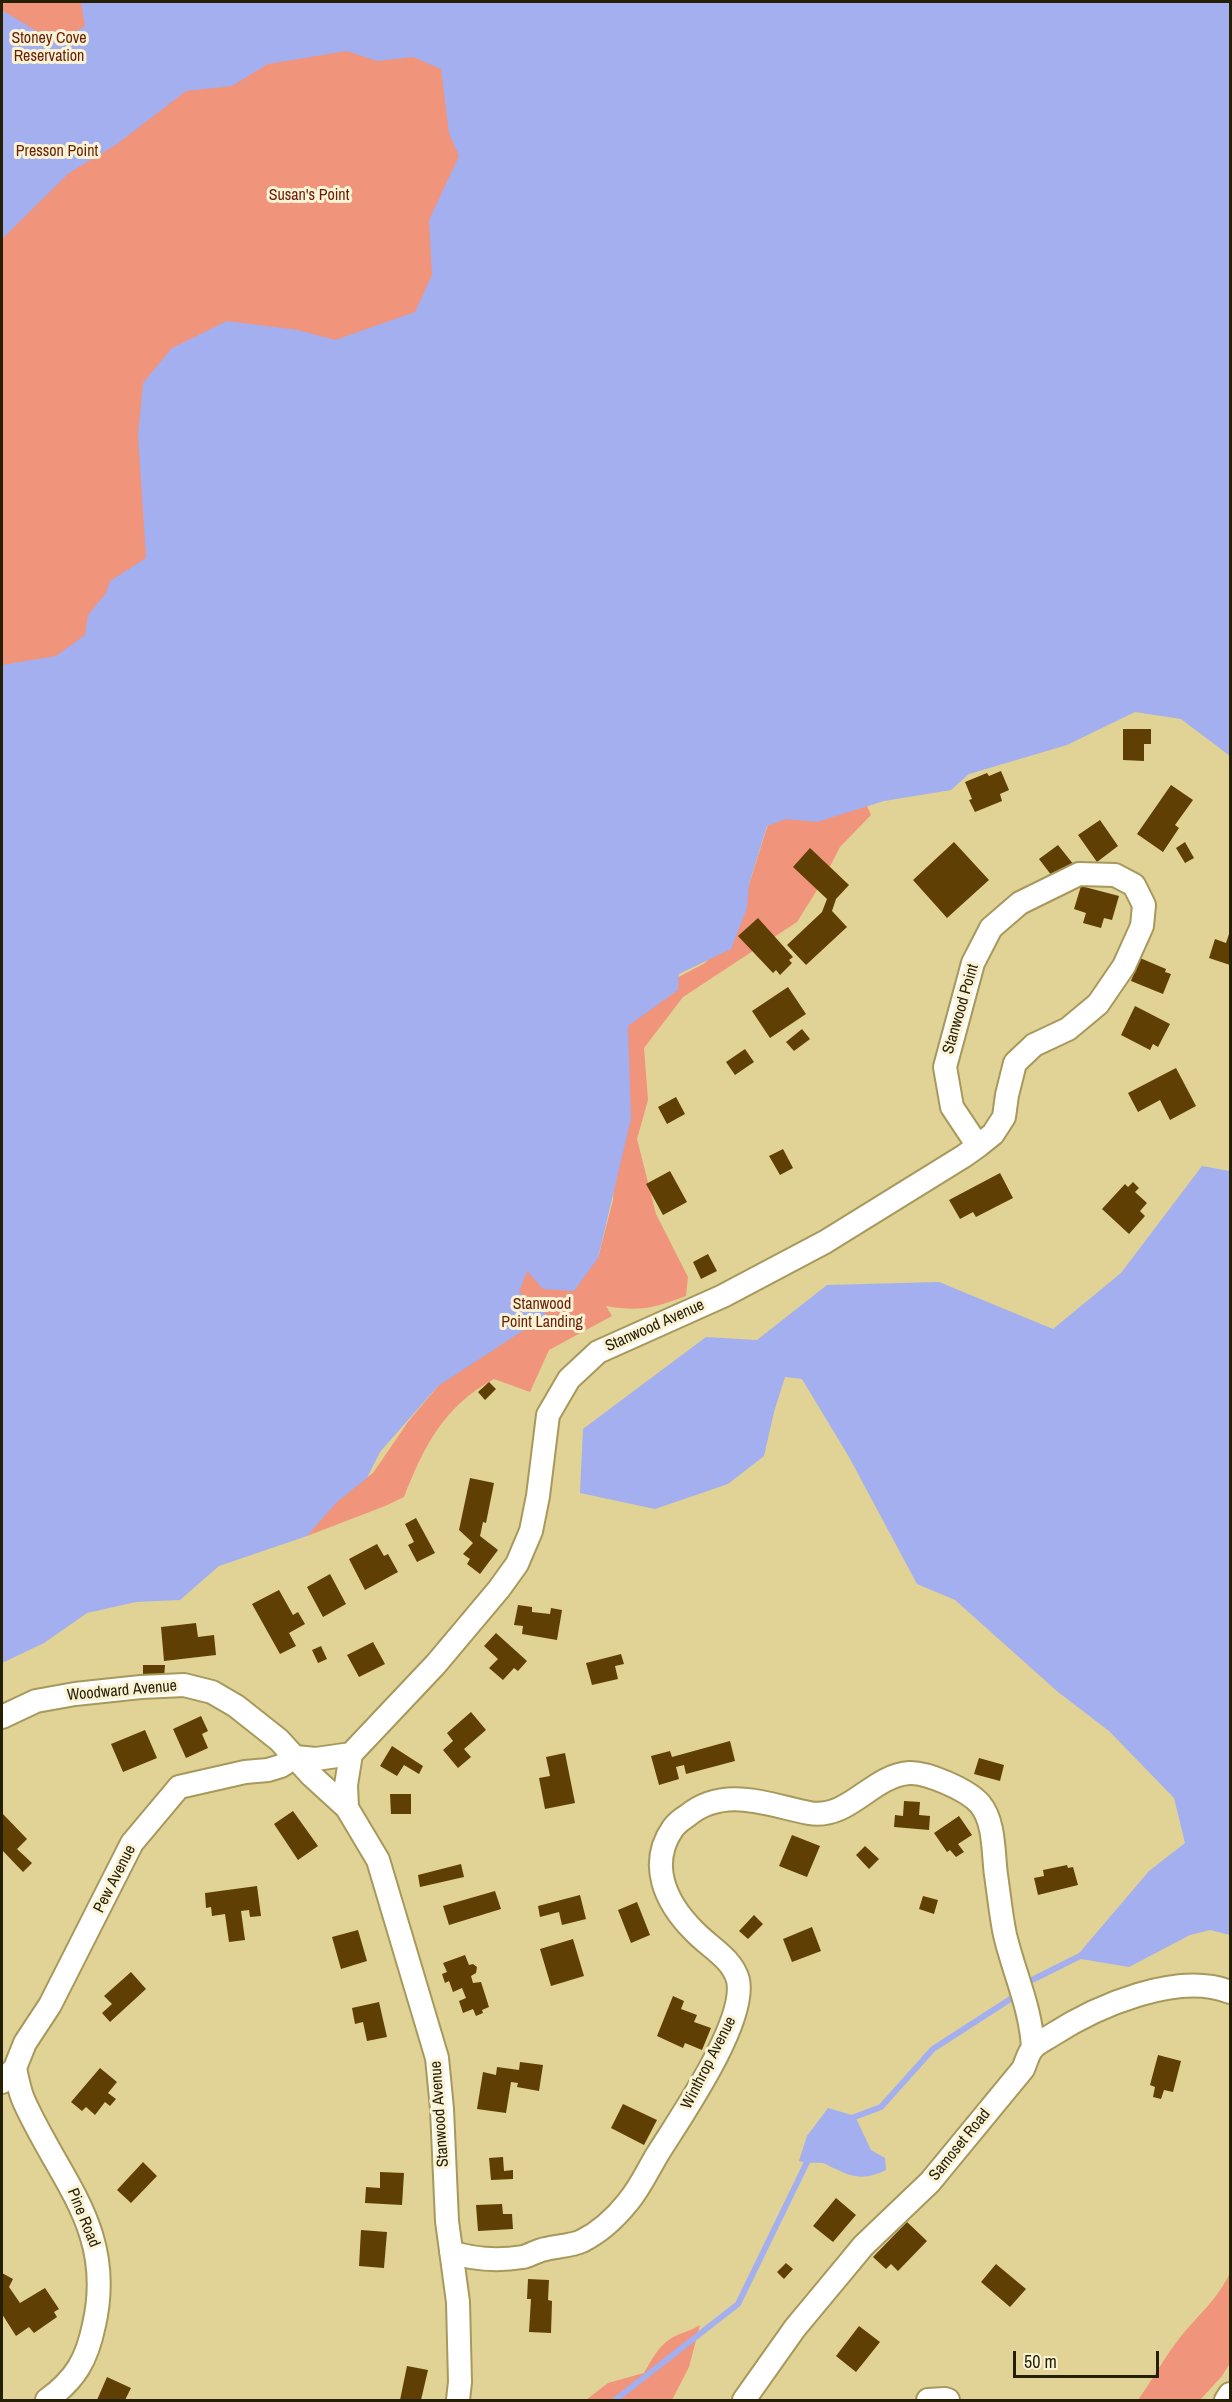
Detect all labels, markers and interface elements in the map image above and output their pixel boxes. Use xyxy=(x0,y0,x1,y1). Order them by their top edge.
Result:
park label: Stoney Cove Reservation xyxy=(11,29,87,67)
park label: Presson Point xyxy=(16,142,98,162)
park label: Susan's Point xyxy=(269,186,349,206)
street label: Stanwood Point xyxy=(939,962,983,1056)
park label: Stanwood Point Landing xyxy=(501,1295,583,1333)
street label: Stanwood Avenue xyxy=(603,1296,707,1356)
street label: Woodward Avenue xyxy=(66,1677,178,1705)
street label: Pew Avenue xyxy=(90,1842,140,1916)
street label: Winthrop Avenue xyxy=(677,2014,741,2112)
street label: Stanwood Avenue xyxy=(427,2060,453,2168)
street label: Samoset Road xyxy=(925,2105,995,2185)
street label: Pine Road xyxy=(62,2186,104,2250)
scale bar xyxy=(1016,2339,1162,2377)
text: 50 m xyxy=(1024,2349,1057,2374)

